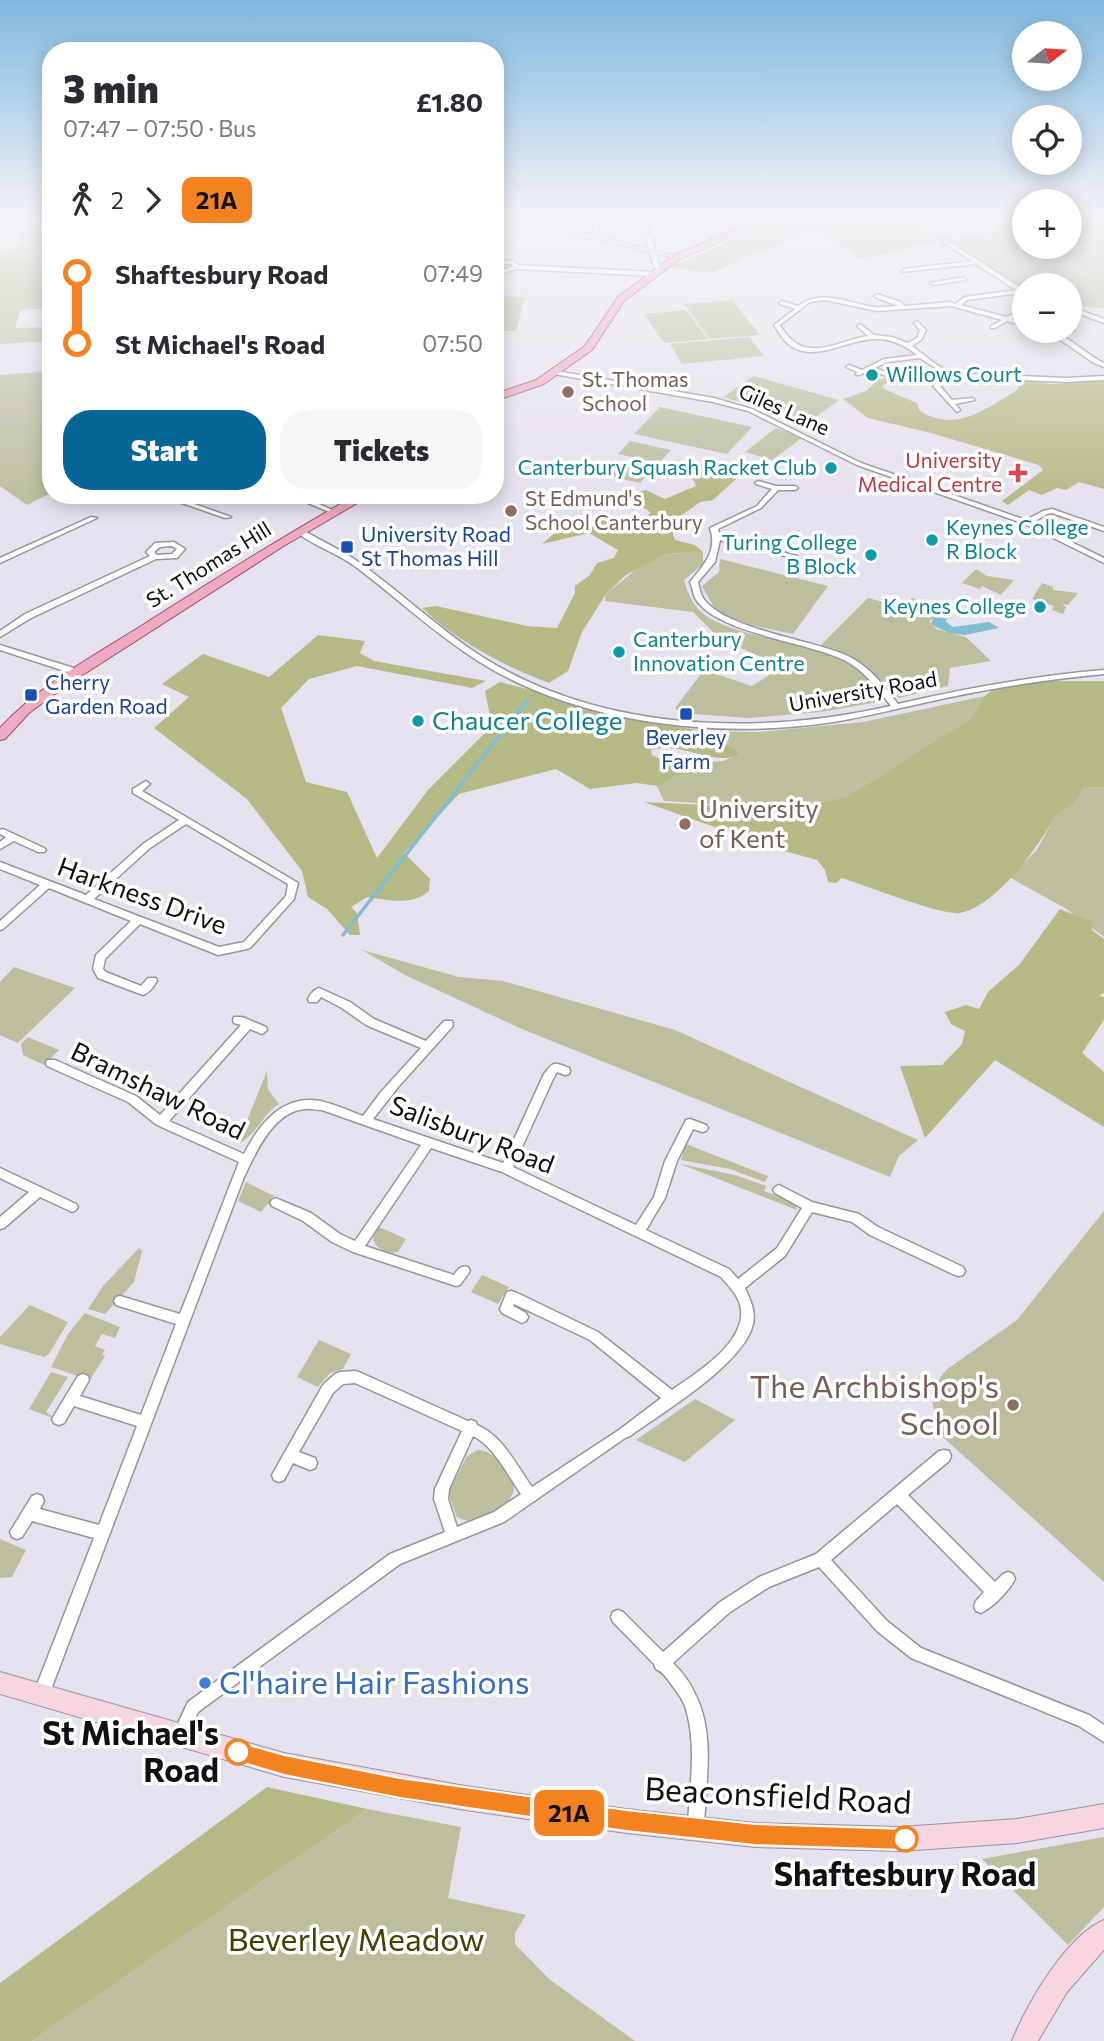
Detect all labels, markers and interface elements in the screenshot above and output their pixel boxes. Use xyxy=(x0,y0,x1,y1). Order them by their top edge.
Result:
north arrow xyxy=(1012,21,1082,91)
map controls xyxy=(1012,21,1082,343)
text: 3 min xyxy=(63,64,159,111)
text: £1.80 xyxy=(416,86,483,117)
button: locate xyxy=(1012,105,1082,175)
text: 07:47 – 07:50 · Bus xyxy=(63,114,256,142)
icon: walk xyxy=(63,181,101,219)
icon: forward xyxy=(134,181,172,219)
text: 21A xyxy=(196,185,238,214)
text: 2 xyxy=(111,186,124,214)
button: + xyxy=(1012,189,1082,259)
text: Shaftesbury Road xyxy=(115,258,328,289)
text: 07:49 xyxy=(423,259,483,287)
button: − xyxy=(1012,273,1082,343)
text: St Michael's Road xyxy=(115,328,325,359)
text: 07:50 xyxy=(422,329,483,357)
place label: Willows Court xyxy=(886,361,1022,386)
place label: St. Thomas School xyxy=(582,366,689,415)
marker: Willows Court xyxy=(864,367,880,383)
street label: Giles Lane xyxy=(735,378,834,440)
marker: St. Thomas School xyxy=(560,384,576,400)
button: Start xyxy=(63,410,266,490)
button: Tickets xyxy=(280,410,483,490)
place label: University Medical Centre xyxy=(857,447,1002,496)
place label: Canterbury Squash Racket Club xyxy=(518,454,817,479)
marker: Canterbury Squash Racket Club xyxy=(823,460,839,476)
marker: University Medical Centre xyxy=(1008,463,1028,483)
place label: St Edmund's School Canterbury xyxy=(525,485,703,534)
marker: St Edmund's School Canterbury xyxy=(503,503,519,519)
place label: Keynes College R Block xyxy=(946,514,1089,563)
street label: St. Thomas Hill xyxy=(141,515,275,612)
place label: University Road St Thomas Hill xyxy=(361,521,511,570)
place label: Turing College B Block xyxy=(721,529,857,578)
marker: Keynes College R Block xyxy=(924,532,940,548)
marker: University Road St Thomas Hill xyxy=(339,539,355,555)
marker: Turing College B Block xyxy=(863,547,879,563)
place label: Keynes College xyxy=(883,593,1026,618)
marker: Keynes College xyxy=(1032,599,1048,615)
place label: Canterbury Innovation Centre xyxy=(633,626,804,675)
marker: Canterbury Innovation Centre xyxy=(611,644,627,660)
street label: University Road xyxy=(787,665,939,716)
place label: Cherry Garden Road xyxy=(45,669,168,718)
marker: Cherry Garden Road xyxy=(23,687,39,703)
place label: Chaucer College xyxy=(432,704,623,735)
marker: Beverley Farm xyxy=(678,706,694,722)
marker: Chaucer College xyxy=(410,713,426,729)
place label: Beverley Farm xyxy=(645,724,727,773)
place label: University of Kent xyxy=(699,792,819,853)
marker: University of Kent xyxy=(677,816,693,832)
street label: Harkness Drive xyxy=(54,850,231,940)
street label: Bramshaw Road xyxy=(67,1034,251,1145)
street label: Salisbury Road xyxy=(386,1088,559,1179)
place label: The Archbishop's School xyxy=(750,1365,999,1442)
marker: The Archbishop's School xyxy=(1005,1397,1021,1413)
place label: Cl'haire Hair Fashions xyxy=(219,1661,530,1701)
marker: Cl'haire Hair Fashions xyxy=(197,1675,213,1691)
place label: St Michael's Road xyxy=(42,1712,219,1789)
marker: St Michael's Road xyxy=(225,1739,251,1765)
street label: Beaconsfield Road xyxy=(644,1767,913,1821)
line badge: 21A xyxy=(529,1790,609,1836)
text: 21A xyxy=(548,1798,590,1827)
marker: Shaftesbury Road xyxy=(892,1826,918,1852)
place label: Shaftesbury Road xyxy=(774,1853,1036,1893)
park label: Beverley Meadow xyxy=(228,1918,484,1958)

